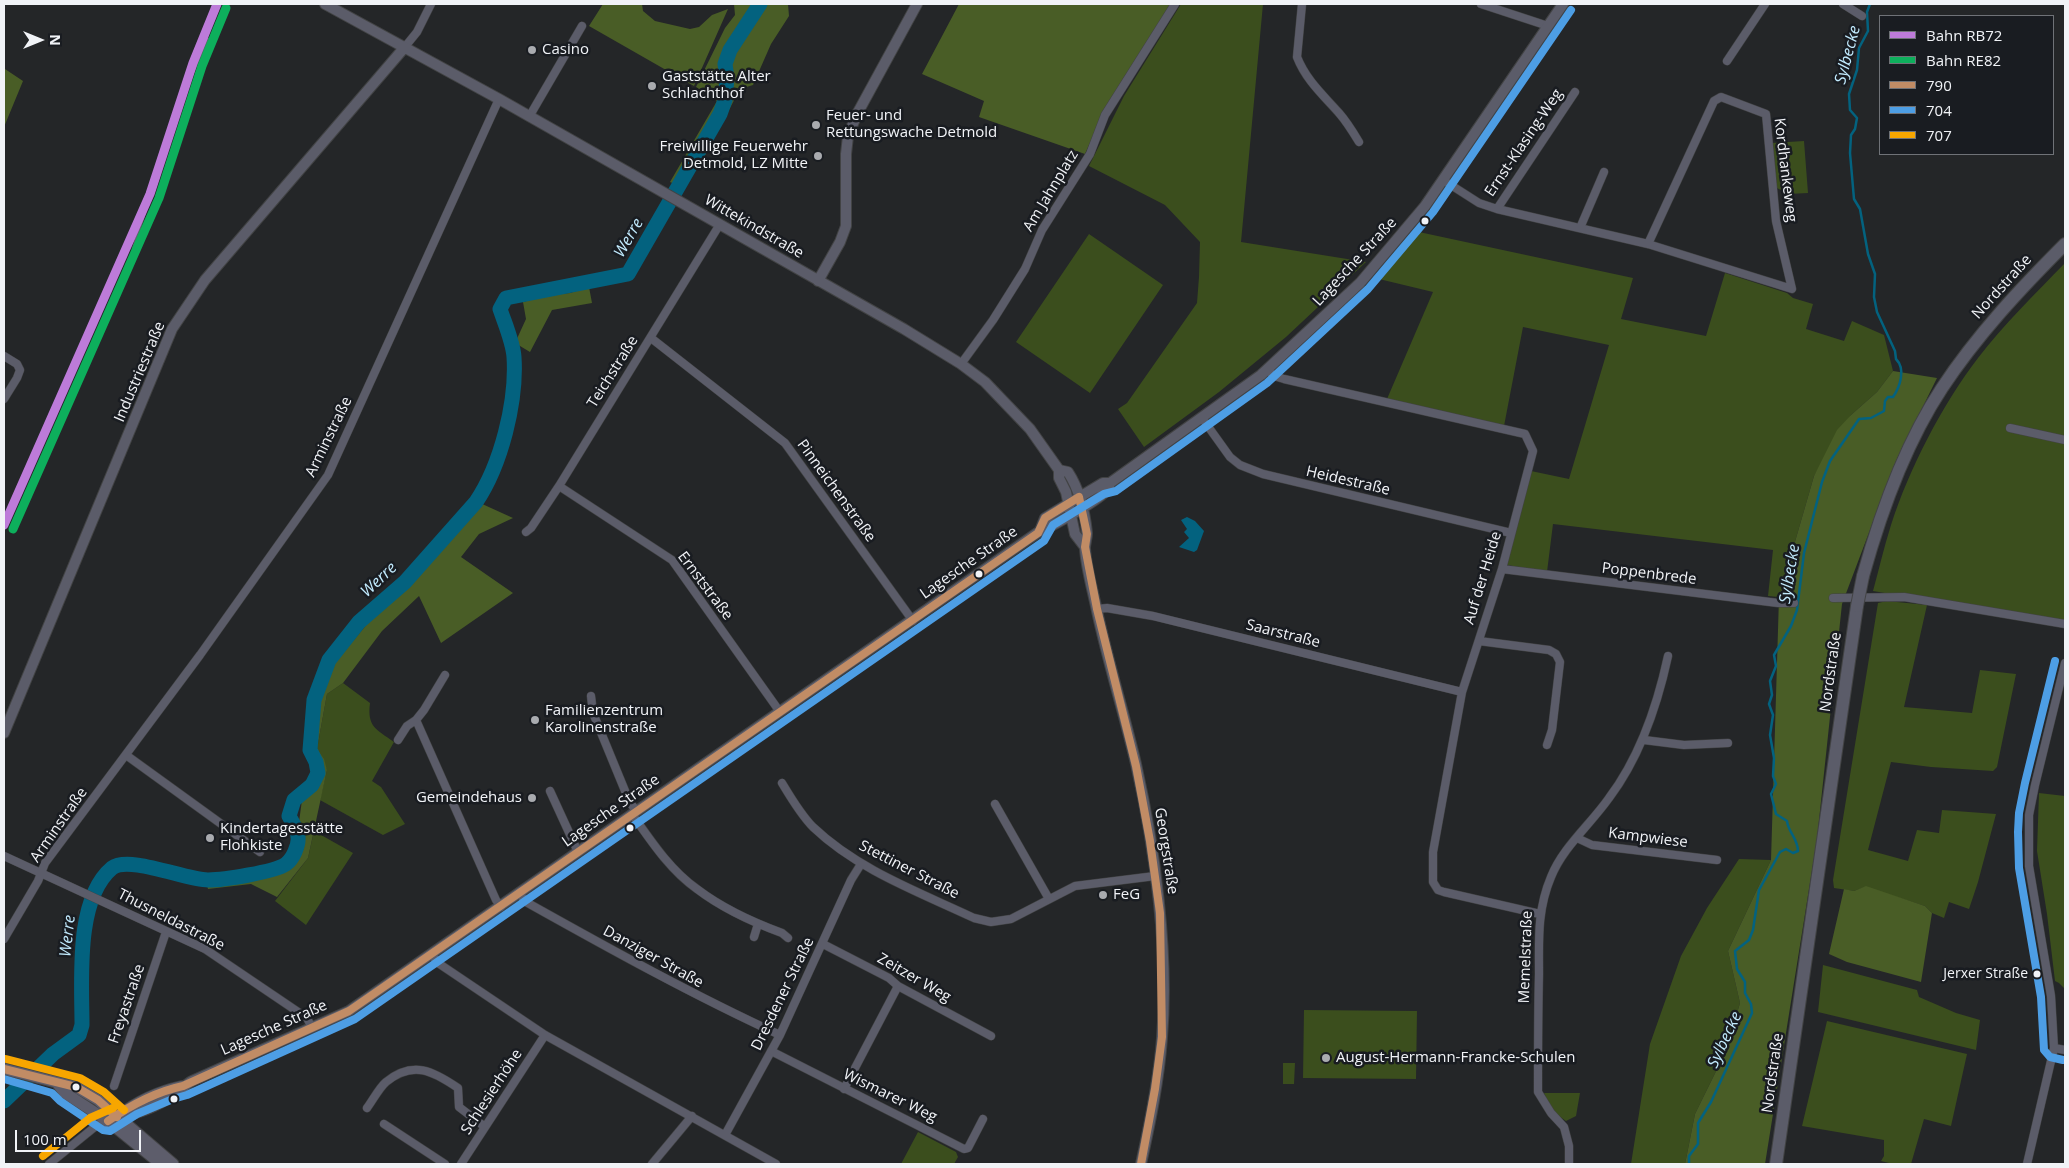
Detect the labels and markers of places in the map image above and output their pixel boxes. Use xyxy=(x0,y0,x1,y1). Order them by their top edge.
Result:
place label: Casino xyxy=(542,41,589,59)
marker: Casino xyxy=(526,44,538,56)
place label: Gaststätte Alter Schlachthof xyxy=(662,68,771,103)
marker: Gaststätte Alter Schlachthof xyxy=(646,80,658,92)
place label: Feuer- und Rettungswache Detmold xyxy=(826,107,997,142)
marker: Feuer- und Rettungswache Detmold xyxy=(810,119,822,131)
place label: Freiwillige Feuerwehr Detmold, LZ Mitte xyxy=(659,138,808,173)
marker: Freiwillige Feuerwehr Detmold, LZ Mitte xyxy=(812,150,824,162)
unlabelled marker xyxy=(1420,216,1430,226)
unlabelled marker xyxy=(974,569,984,579)
place label: Familienzentrum Karolinenstraße xyxy=(545,702,663,737)
marker: Familienzentrum Karolinenstraße xyxy=(529,714,541,726)
place label: Gemeindehaus xyxy=(416,789,522,807)
marker: Gemeindehaus xyxy=(526,792,538,804)
place label: Kindertagesstätte Flohkiste xyxy=(220,820,343,855)
unlabelled marker xyxy=(625,823,635,833)
marker: Kindertagesstätte Flohkiste xyxy=(204,832,216,844)
place label: FeG xyxy=(1113,886,1140,904)
marker: FeG xyxy=(1097,889,1109,901)
place label: Jerxer Straße xyxy=(1943,966,2028,982)
marker: Jerxer Straße xyxy=(2032,969,2042,979)
place label: August-Hermann-Francke-Schulen xyxy=(1336,1049,1575,1067)
marker: August-Hermann-Francke-Schulen xyxy=(1320,1052,1332,1064)
unlabelled marker xyxy=(71,1082,81,1092)
unlabelled marker xyxy=(169,1094,179,1104)

